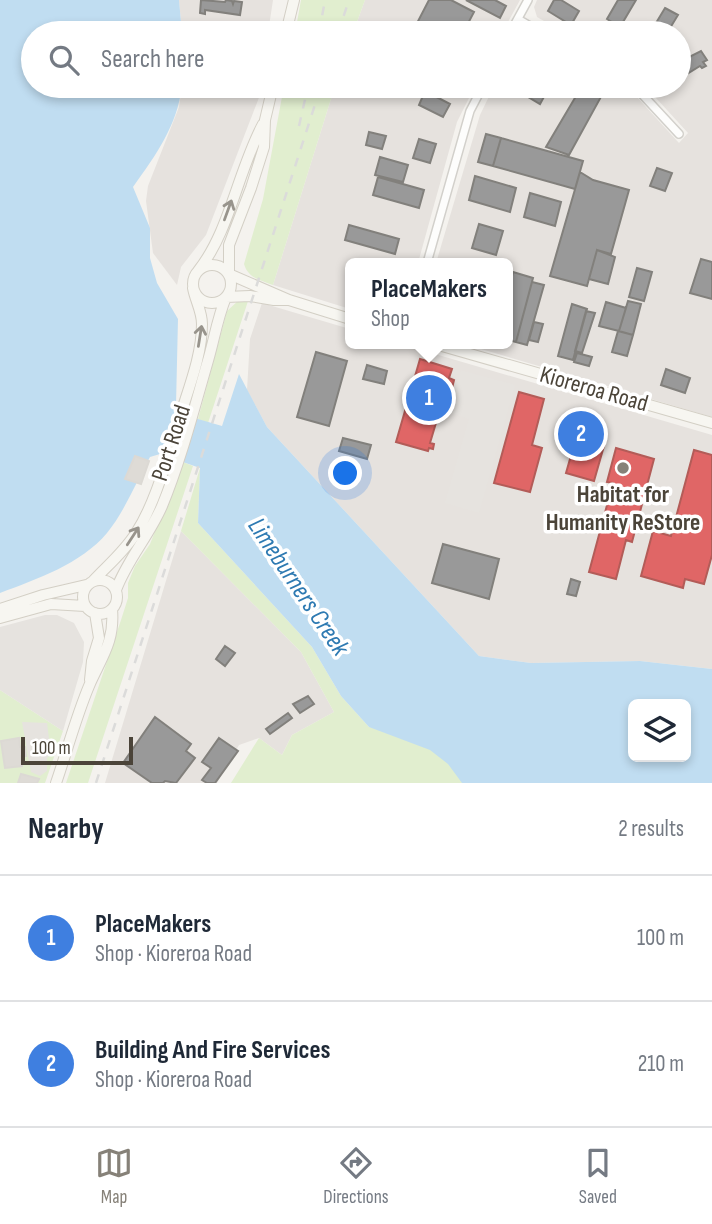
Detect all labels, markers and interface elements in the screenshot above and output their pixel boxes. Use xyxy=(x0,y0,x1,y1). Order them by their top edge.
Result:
search box xyxy=(21,21,691,98)
icon: search xyxy=(45,41,83,79)
text: Search here xyxy=(101,44,204,75)
one-way arrow xyxy=(223,200,235,222)
popup xyxy=(345,258,513,349)
text: PlaceMakers xyxy=(371,274,487,305)
text: Shop xyxy=(371,305,410,333)
one-way arrow xyxy=(194,326,207,348)
street label: Kioreroa Road xyxy=(537,360,651,418)
pin: 1 xyxy=(406,372,452,424)
street label: Port Road xyxy=(145,401,197,485)
pin: 2 xyxy=(558,408,604,460)
your location xyxy=(328,456,362,490)
marker: Habitat for Humanity ReStore xyxy=(615,460,631,476)
place label: Habitat for Humanity ReStore xyxy=(546,480,700,537)
water label: Limeburners Creek xyxy=(240,512,356,663)
one-way arrow xyxy=(127,527,141,547)
map controls xyxy=(628,699,691,762)
button: layers xyxy=(628,699,691,762)
scale bar xyxy=(21,734,133,766)
text: 100 m xyxy=(32,737,71,760)
text: Nearby xyxy=(28,811,104,847)
text: 2 results xyxy=(618,815,684,843)
text: PlaceMakers xyxy=(95,909,211,940)
text: 1 xyxy=(46,924,56,952)
text: 100 m xyxy=(637,924,684,952)
text: Shop · Kioreroa Road xyxy=(95,940,252,968)
text: Building And Fire Services xyxy=(95,1035,330,1066)
text: 2 xyxy=(46,1050,56,1078)
text: 210 m xyxy=(638,1050,684,1078)
text: Shop · Kioreroa Road xyxy=(95,1066,252,1094)
tab: Map xyxy=(95,1144,133,1209)
tab: Directions xyxy=(323,1144,389,1209)
tab: Saved xyxy=(579,1144,617,1209)

